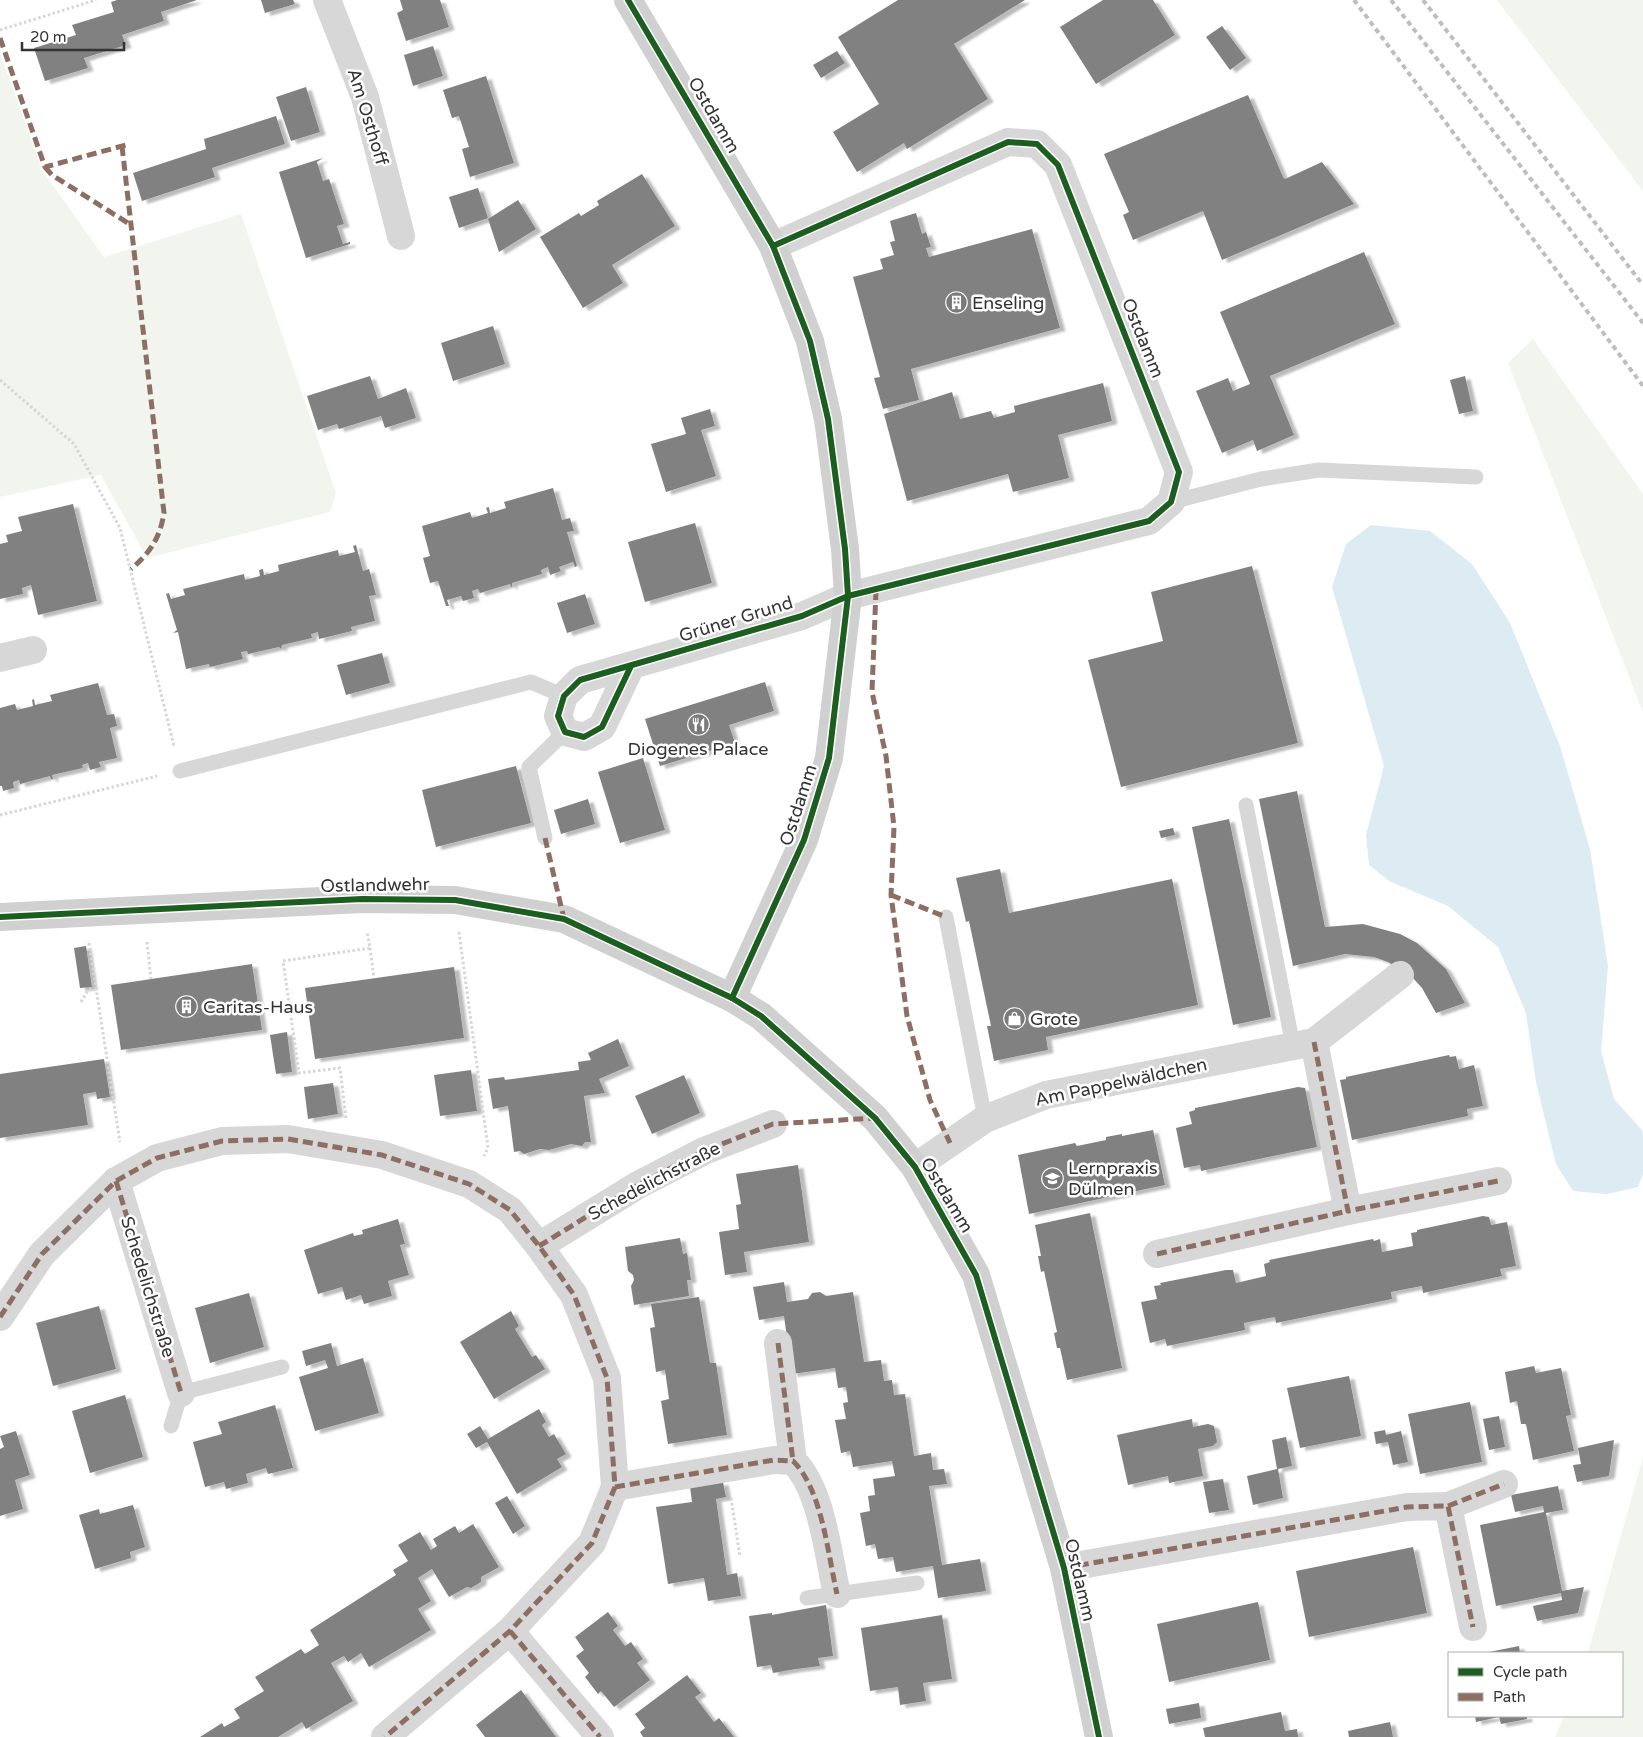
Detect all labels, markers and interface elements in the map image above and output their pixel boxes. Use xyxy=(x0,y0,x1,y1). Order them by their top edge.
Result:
scale bar xyxy=(22,20,125,52)
text: 20 m xyxy=(30,28,67,46)
street label: Am Osthoff xyxy=(343,66,393,168)
street label: Ostdamm xyxy=(683,73,745,157)
building icon: Enseling xyxy=(944,291,968,315)
place label: Enseling xyxy=(972,292,1044,314)
street label: Ostdamm xyxy=(1117,295,1169,381)
street label: Grüner Grund xyxy=(676,591,796,647)
restaurant icon: Diogenes Palace xyxy=(686,712,710,736)
place label: Diogenes Palace xyxy=(628,738,768,760)
street label: Ostdamm xyxy=(775,761,821,849)
street label: Ostlandwehr xyxy=(320,873,430,897)
building icon: Caritas-Haus xyxy=(175,995,199,1019)
place label: Caritas-Haus xyxy=(203,996,313,1018)
shop icon: Grote xyxy=(1002,1007,1026,1031)
place label: Grote xyxy=(1030,1008,1078,1030)
street label: Am Pappelwäldchen xyxy=(1033,1053,1209,1111)
street label: Schedelichstraße xyxy=(584,1137,724,1225)
street label: Ostdamm xyxy=(916,1153,978,1237)
place label: Lernpraxis Dülmen xyxy=(1068,1157,1158,1200)
school or university icon: Lernpraxis Dülmen xyxy=(1040,1166,1064,1190)
street label: Schedelichstraße xyxy=(116,1214,180,1360)
street label: Ostdamm xyxy=(1060,1536,1100,1624)
legend xyxy=(1448,1652,1623,1717)
text: Cycle path xyxy=(1493,1663,1567,1681)
text: Path xyxy=(1493,1688,1526,1706)

